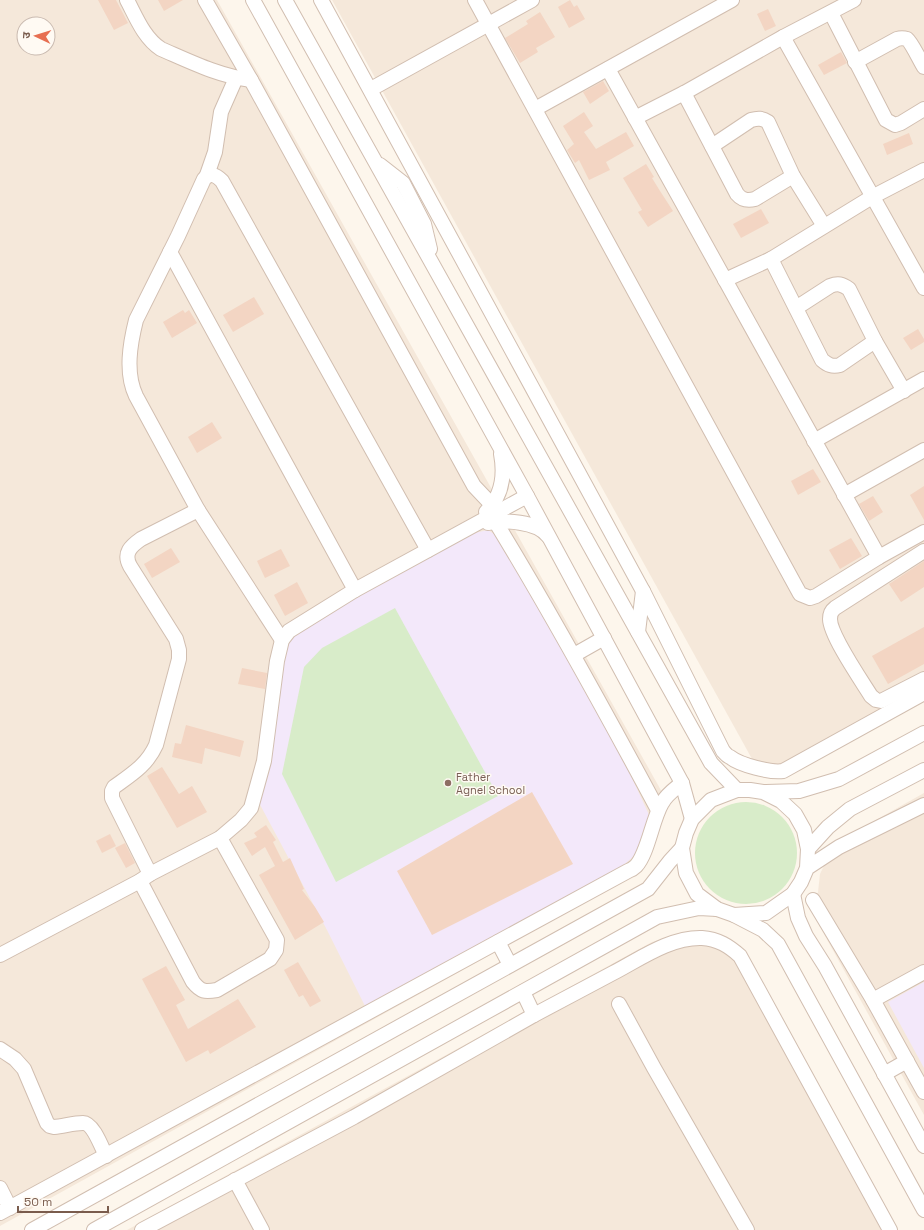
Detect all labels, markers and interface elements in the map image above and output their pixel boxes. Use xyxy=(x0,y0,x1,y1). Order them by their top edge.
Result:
north arrow xyxy=(16,16,56,56)
text: उ xyxy=(19,31,33,39)
place label: Father Agnel School xyxy=(456,770,525,797)
marker: Father Agnel School xyxy=(443,778,453,788)
scale bar xyxy=(18,1188,108,1214)
text: 50 m xyxy=(24,1194,52,1210)

